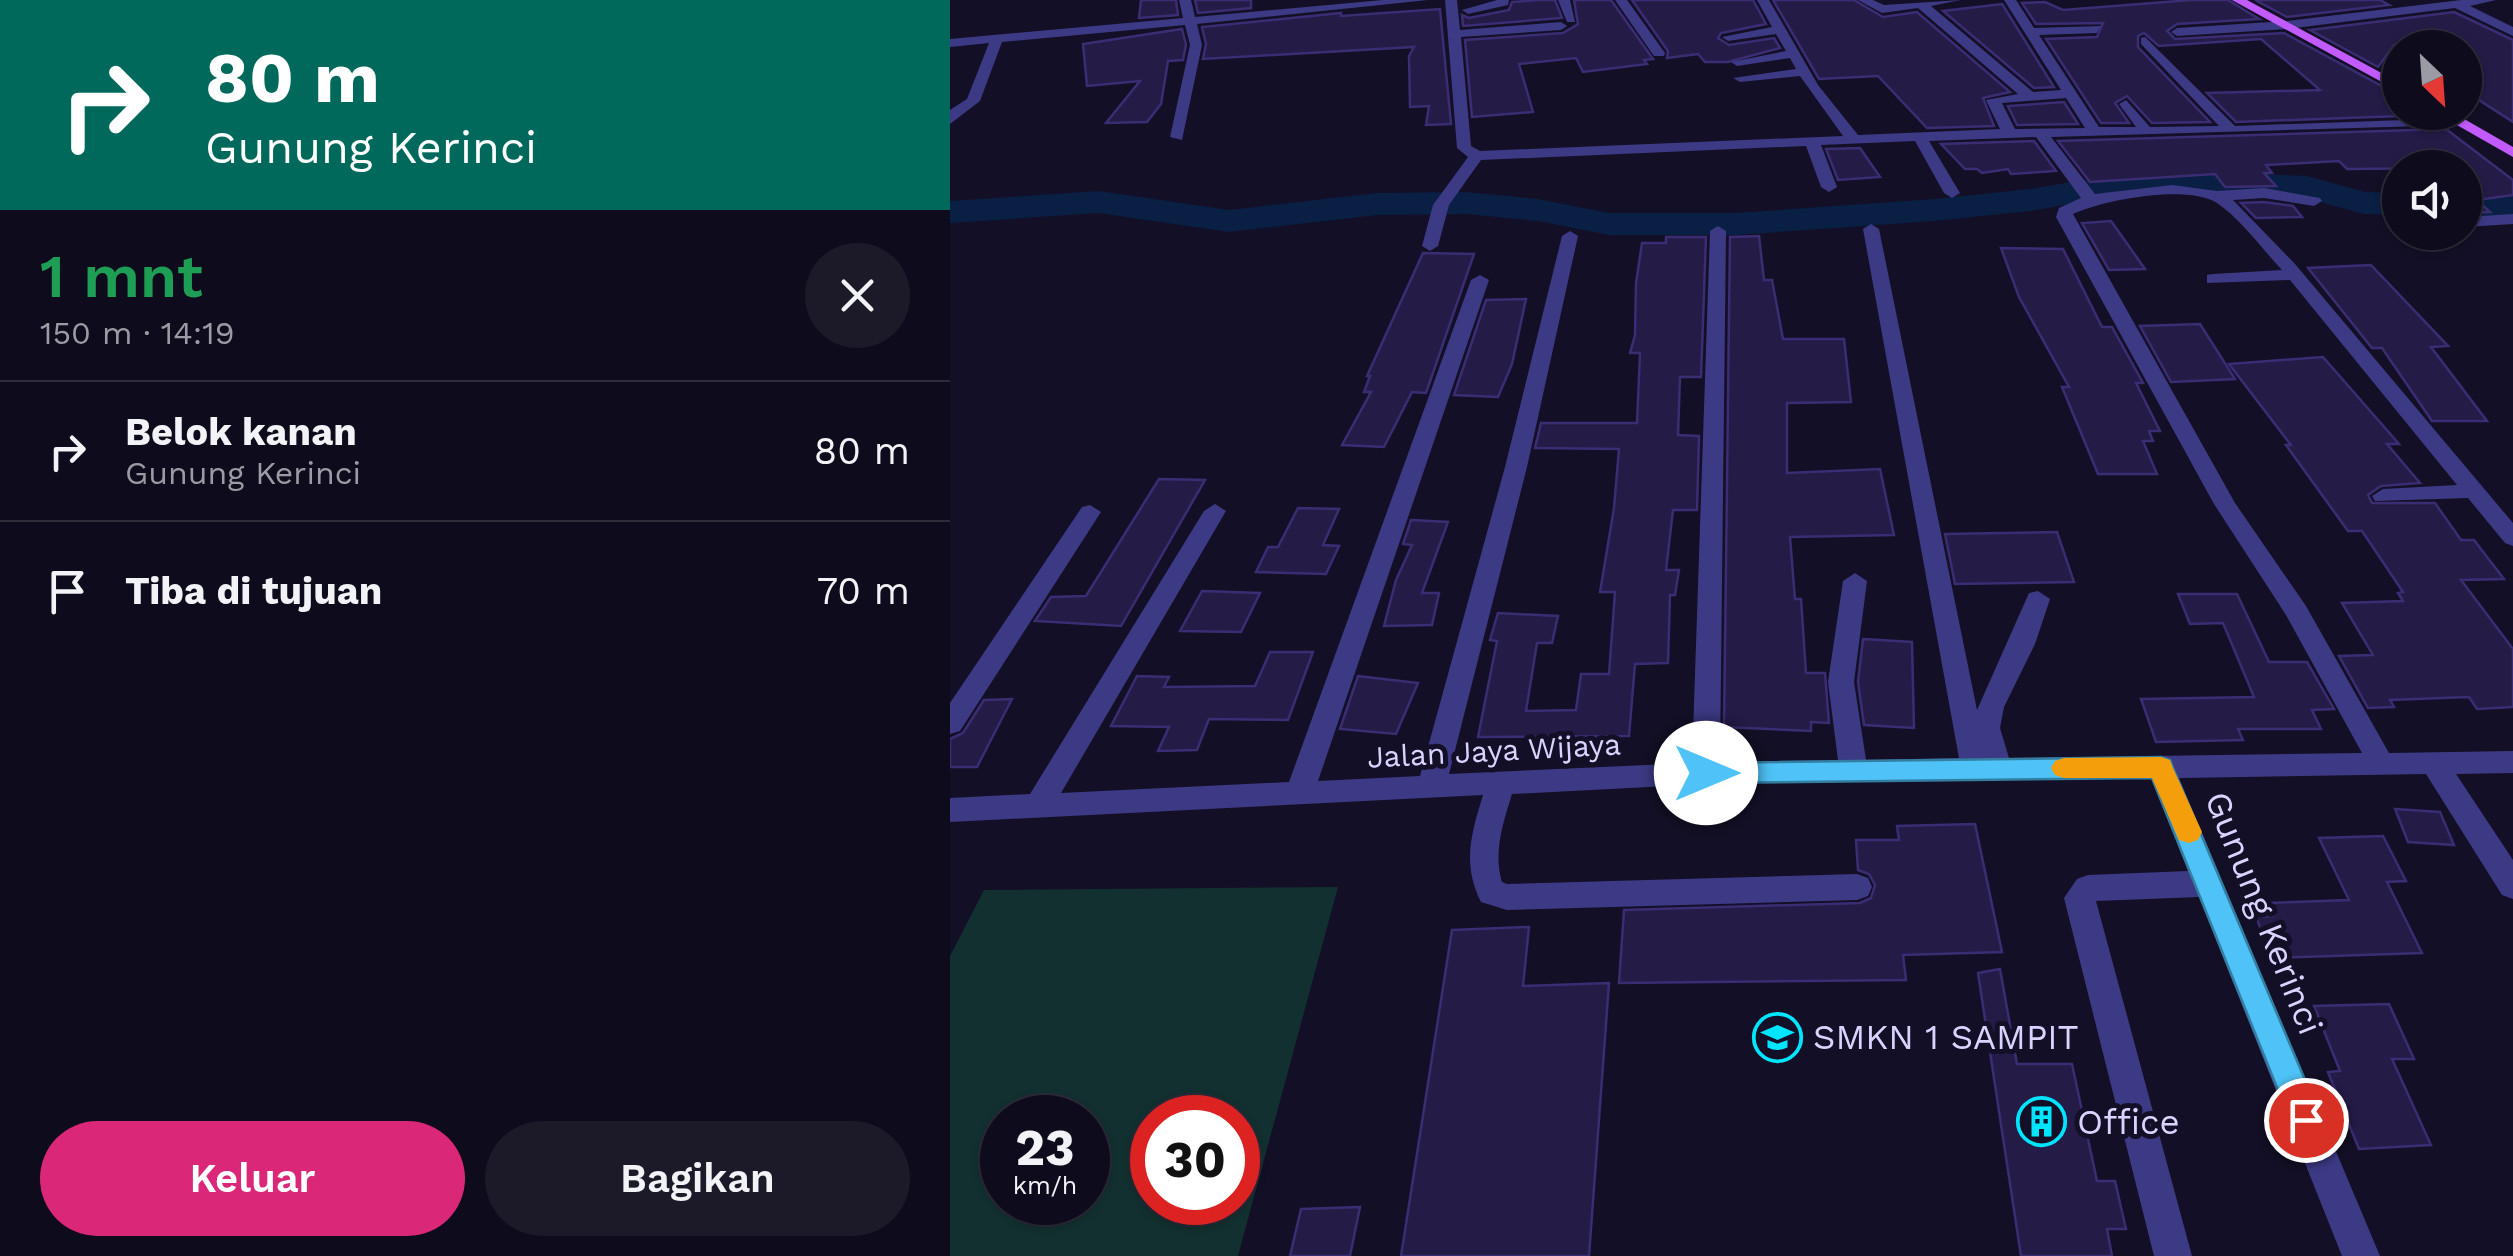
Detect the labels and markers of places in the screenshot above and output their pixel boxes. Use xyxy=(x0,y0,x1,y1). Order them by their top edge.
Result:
school or university icon: SMKN 1 SAMPIT xyxy=(1752,1011,1804,1063)
place label: SMKN 1 SAMPIT xyxy=(1813,1016,2079,1058)
pin xyxy=(2264,1078,2349,1163)
building icon: Office xyxy=(2016,1096,2068,1148)
place label: Office xyxy=(2077,1101,2180,1143)

